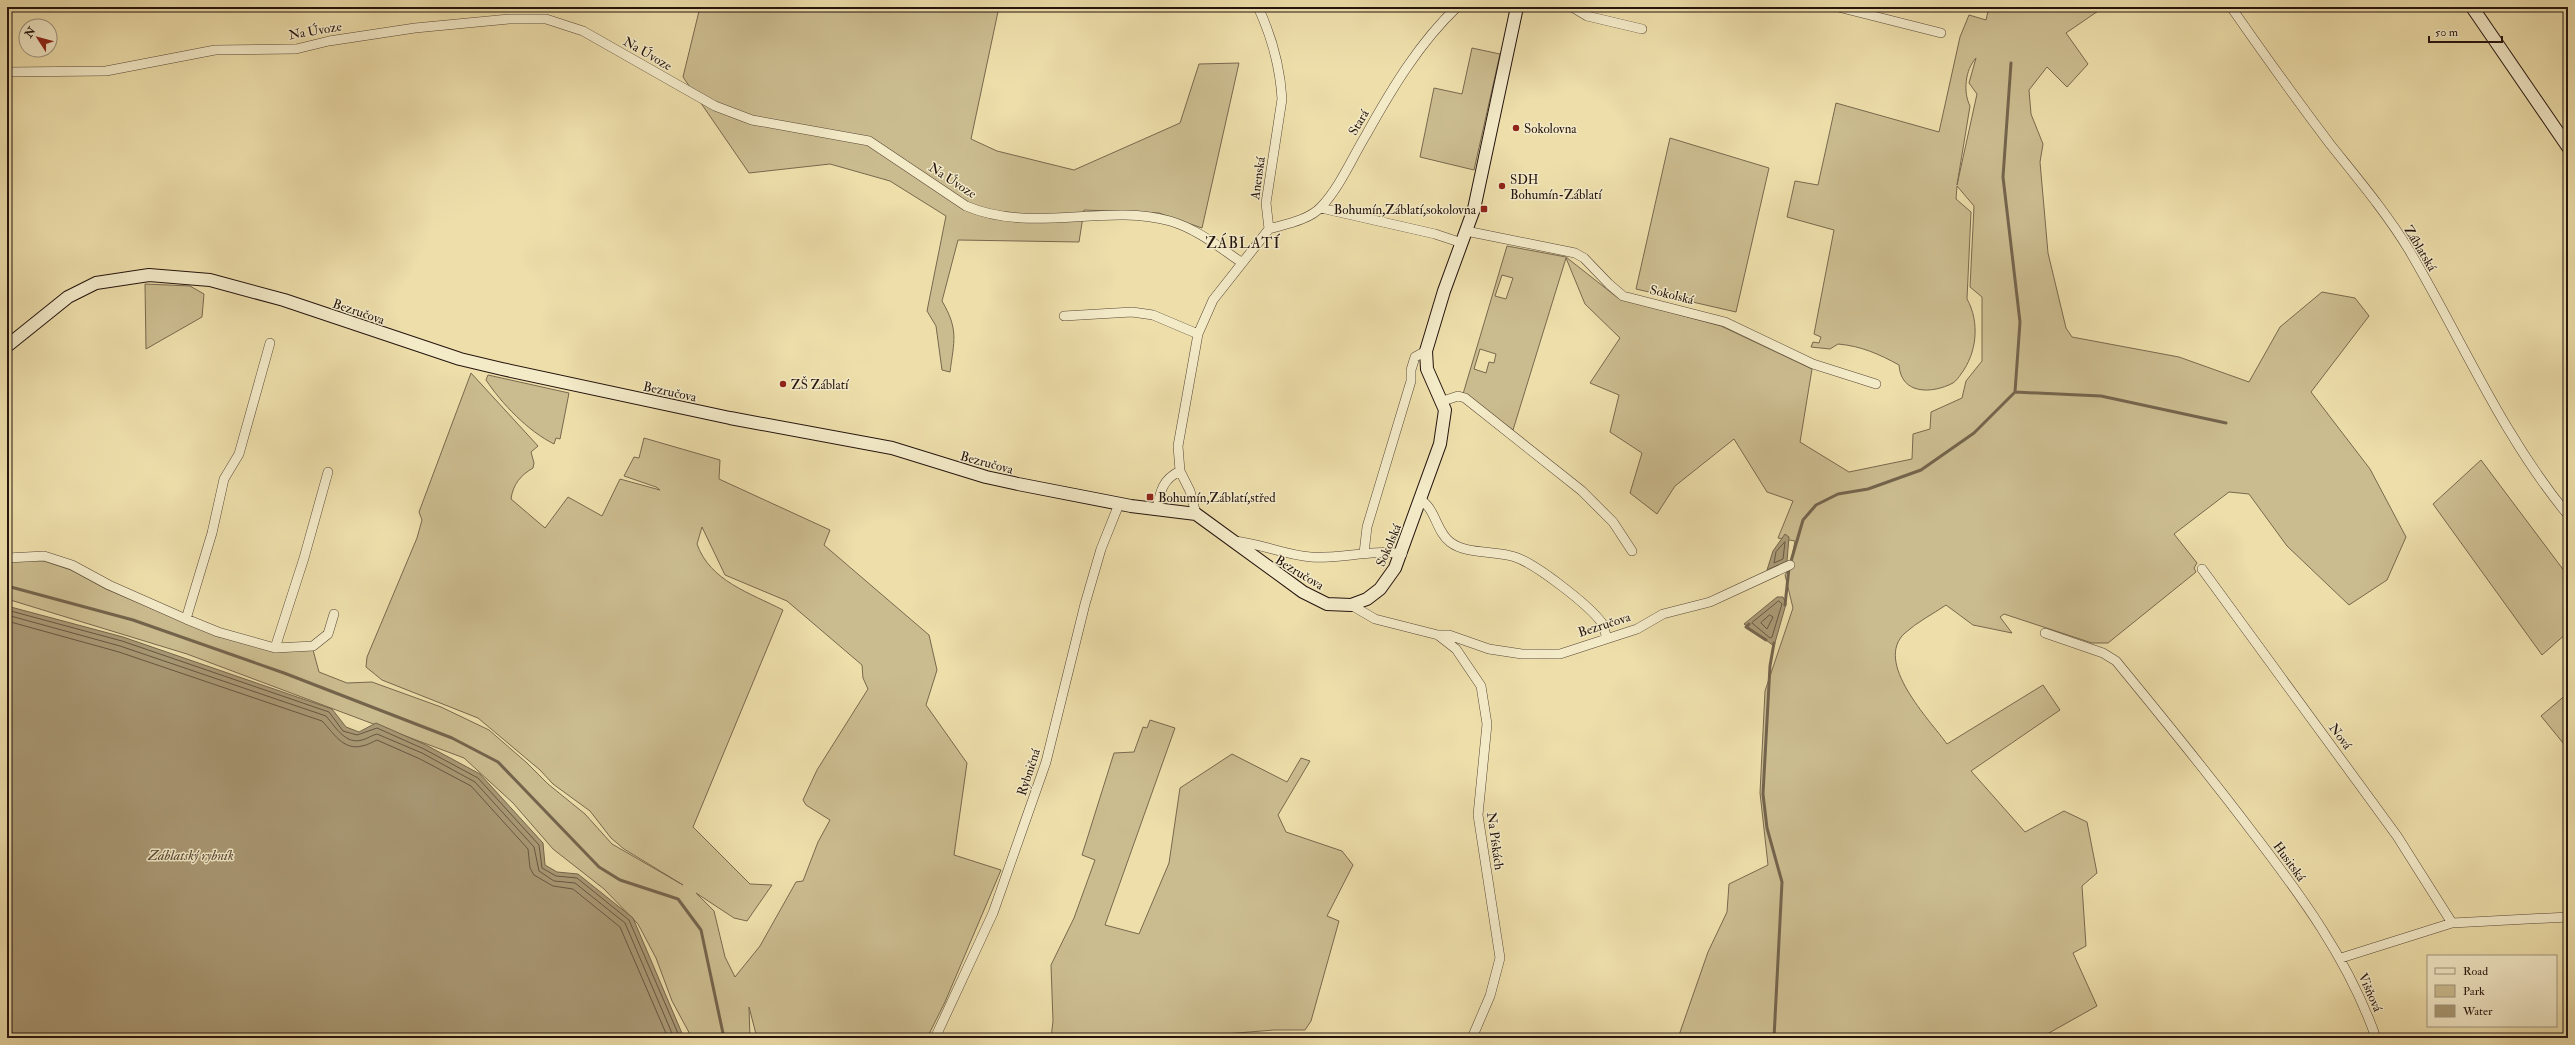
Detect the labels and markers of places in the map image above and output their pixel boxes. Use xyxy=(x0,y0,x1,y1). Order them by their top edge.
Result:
place label: Sokolovna xyxy=(1524,121,1577,137)
marker: Sokolovna xyxy=(1511,123,1521,133)
place label: SDH Bohumín-Záblatí xyxy=(1510,172,1603,203)
marker: SDH Bohumín-Záblatí xyxy=(1497,181,1507,191)
place label: Bohumín,Záblatí,sokolovna xyxy=(1334,202,1477,218)
marker: Bohumín,Záblatí,sokolovna xyxy=(1479,204,1489,214)
place label: ZŠ Záblatí xyxy=(791,375,850,393)
marker: ZŠ Záblatí xyxy=(778,379,788,389)
place label: Bohumín,Záblatí,střed xyxy=(1158,490,1276,506)
marker: Bohumín,Záblatí,střed xyxy=(1145,492,1155,502)

